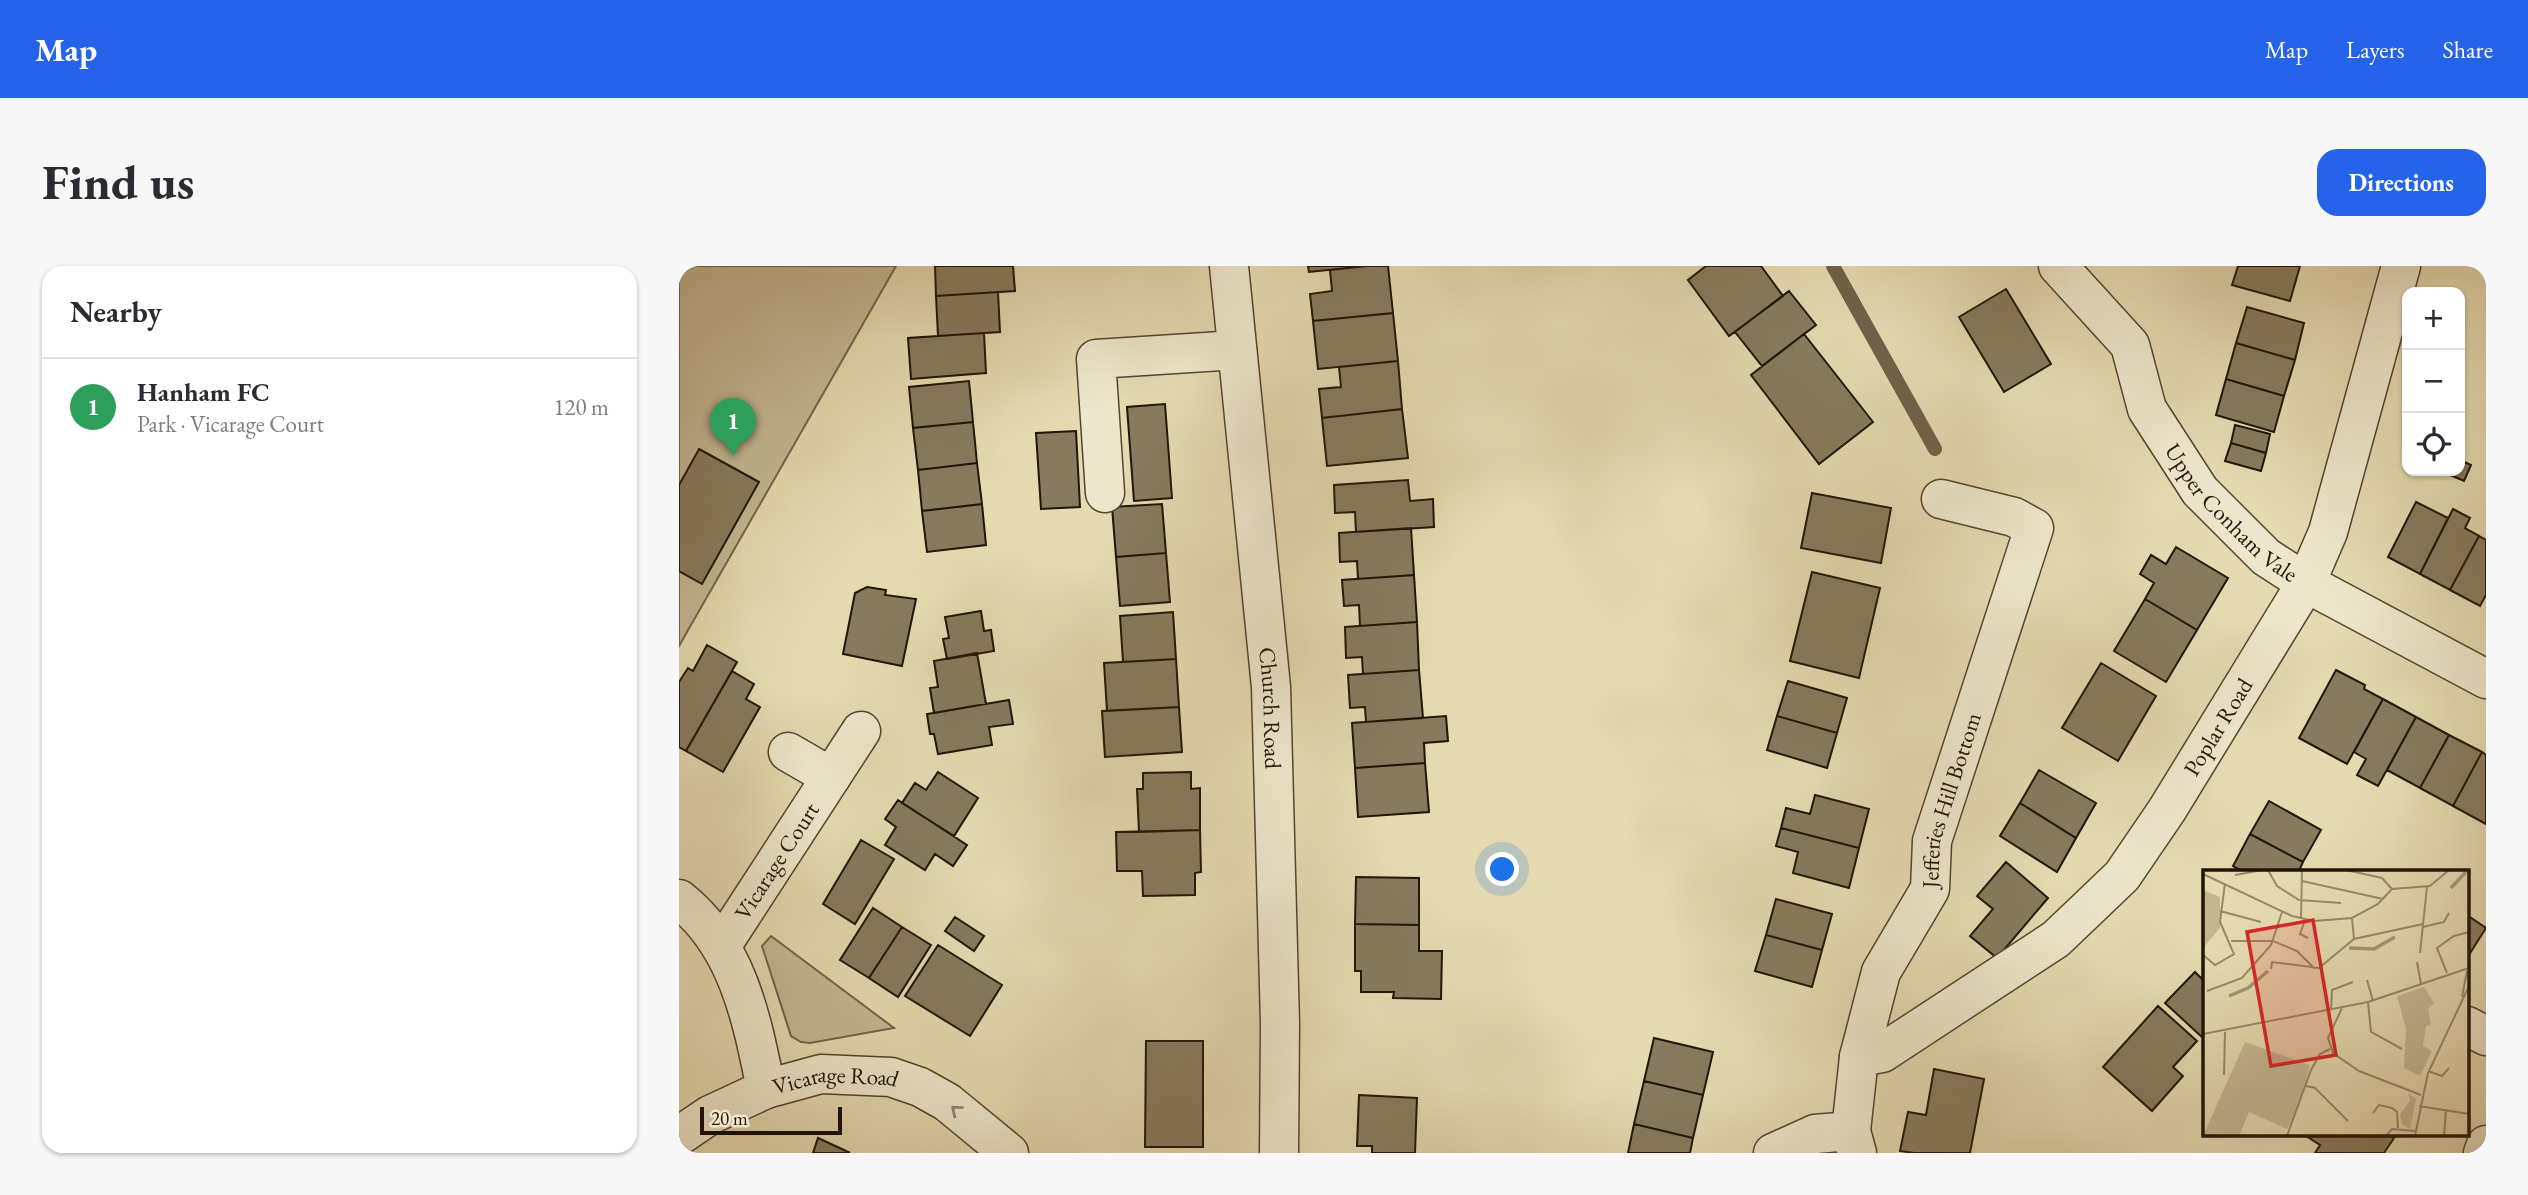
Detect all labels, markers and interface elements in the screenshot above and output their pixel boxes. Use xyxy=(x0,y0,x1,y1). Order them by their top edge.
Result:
text: Map xyxy=(35,28,97,71)
text: Map xyxy=(2265,34,2308,65)
text: Layers xyxy=(2346,34,2405,65)
text: Share xyxy=(2443,34,2493,65)
button: Directions xyxy=(2317,149,2486,216)
text: Find us xyxy=(42,150,194,214)
map controls xyxy=(2402,287,2465,476)
button: + xyxy=(2402,287,2465,350)
text: Nearby xyxy=(70,292,162,331)
button: − xyxy=(2402,350,2465,413)
text: Hanham FC xyxy=(137,375,270,409)
text: 1 xyxy=(87,392,99,422)
text: 120 m xyxy=(553,392,609,422)
pin: 1 xyxy=(710,398,756,456)
text: Park · Vicarage Court xyxy=(137,409,324,439)
button: locate xyxy=(2402,413,2465,476)
street label: Upper Conham Vale xyxy=(2158,438,2304,589)
street label: Church Road xyxy=(1252,646,1288,770)
street label: Poplar Road xyxy=(2176,672,2260,781)
street label: Jefferies Hill Bottom xyxy=(1915,709,1988,891)
street label: Vicarage Court xyxy=(727,796,826,926)
your location xyxy=(1485,852,1519,886)
inset map xyxy=(2203,870,2469,1136)
street label: Vicarage Road xyxy=(769,1059,903,1102)
scale bar xyxy=(700,1104,842,1136)
one-way arrow xyxy=(952,1105,964,1118)
text: 20 m xyxy=(711,1106,748,1131)

